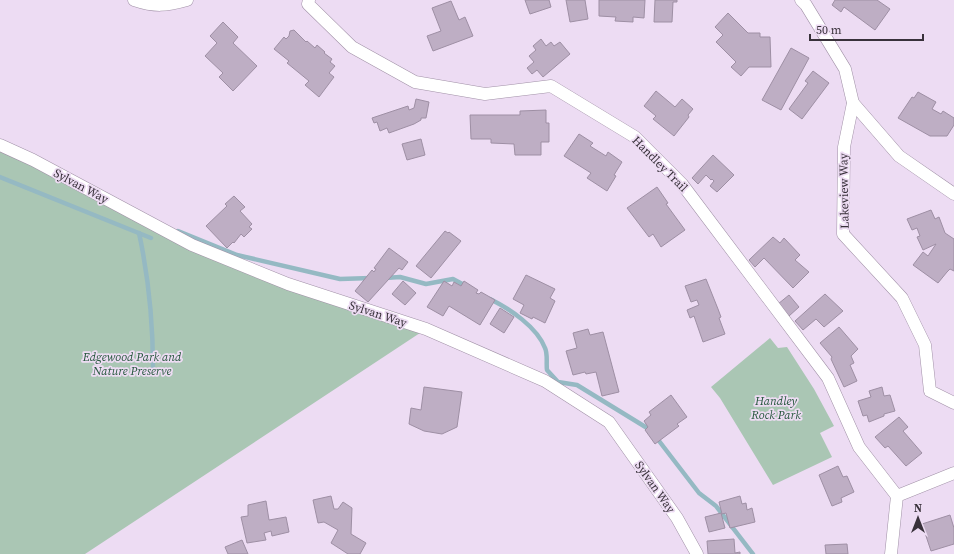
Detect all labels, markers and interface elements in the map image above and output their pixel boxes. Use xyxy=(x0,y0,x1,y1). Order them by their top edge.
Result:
scale bar xyxy=(810,16,923,42)
text: 50 m xyxy=(816,22,842,38)
street label: Handley Trail xyxy=(629,133,692,196)
street label: Lakeview Way xyxy=(835,152,853,229)
street label: Sylvan Way xyxy=(51,165,112,207)
street label: Sylvan Way xyxy=(347,297,410,331)
park label: Edgewood Park and Nature Preserve xyxy=(82,349,182,379)
park label: Handley Rock Park xyxy=(750,393,801,423)
street label: Sylvan Way xyxy=(631,458,679,517)
north arrow xyxy=(898,498,938,538)
text: N xyxy=(914,501,922,516)

